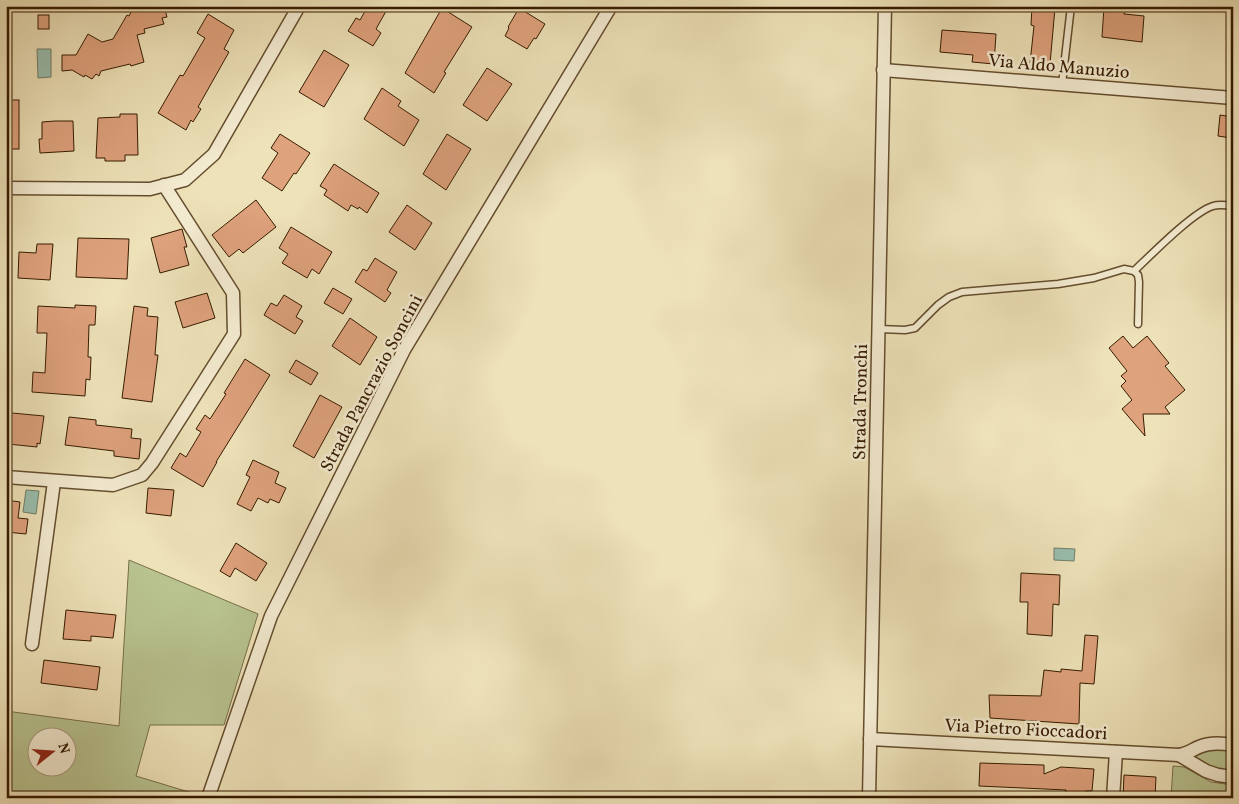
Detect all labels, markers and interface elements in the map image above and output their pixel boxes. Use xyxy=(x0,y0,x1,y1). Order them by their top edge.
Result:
street label: Via Aldo Manuzio xyxy=(987,49,1130,86)
street label: Strada Pancrazio Soncini xyxy=(315,291,430,477)
street label: Strada Tronchi xyxy=(848,344,875,460)
street label: Via Pietro Fioccadori xyxy=(944,714,1108,747)
north arrow xyxy=(28,726,78,776)
text: N xyxy=(52,741,74,756)

